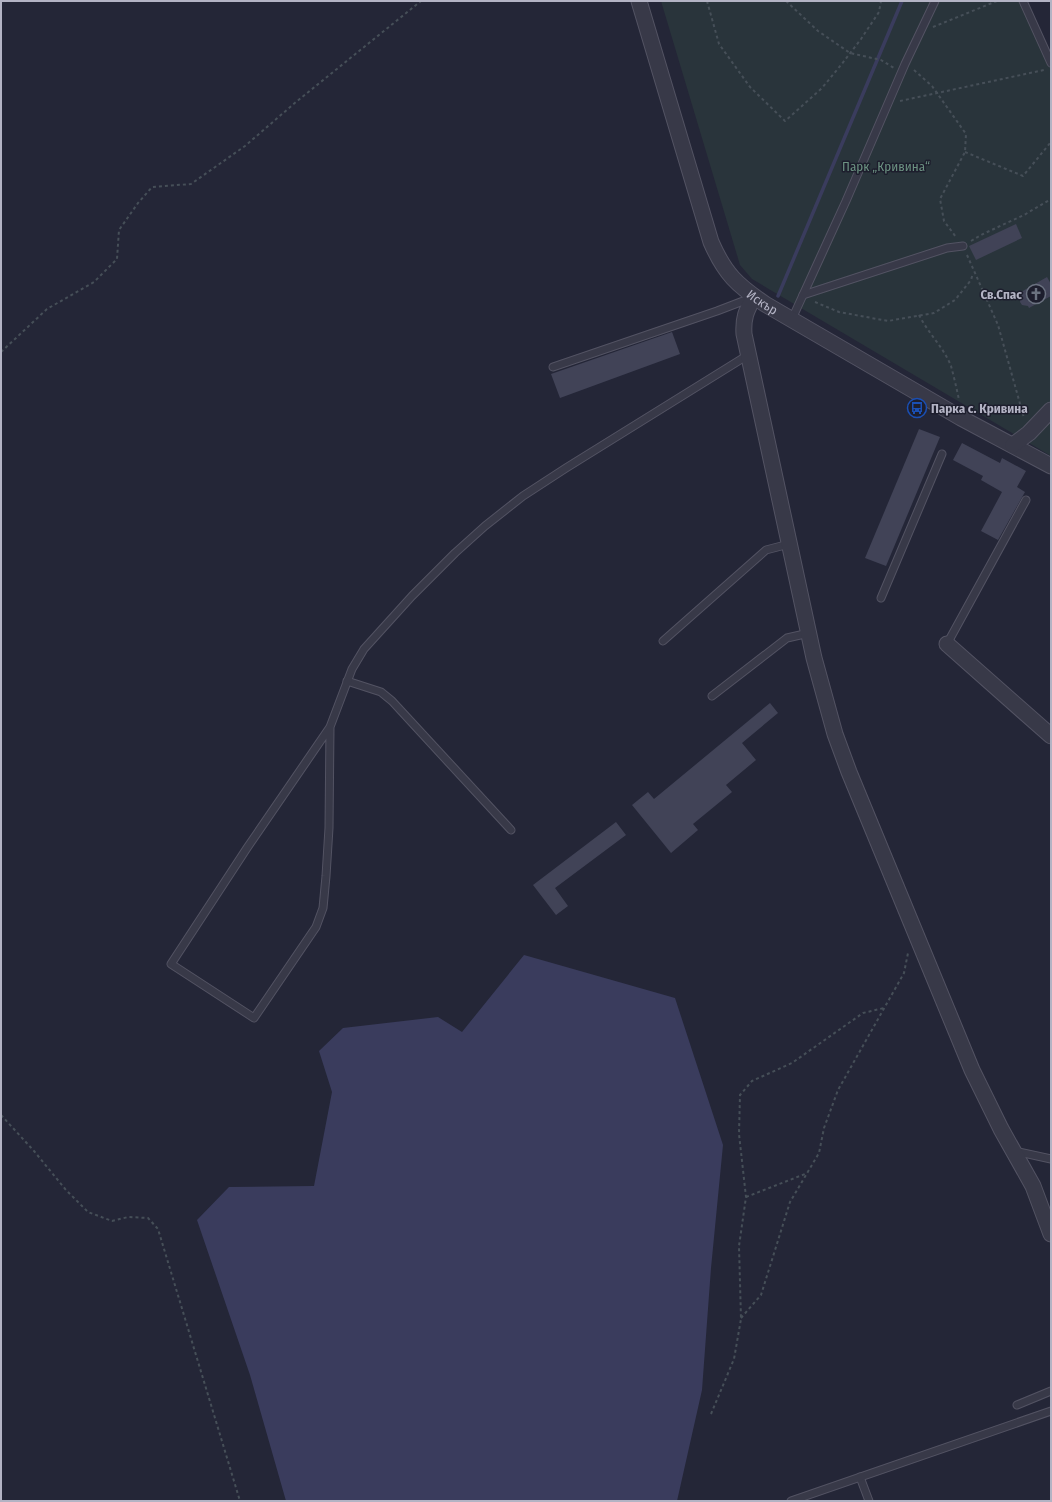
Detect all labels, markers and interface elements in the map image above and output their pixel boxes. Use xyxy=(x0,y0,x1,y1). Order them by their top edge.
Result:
park label: Парк „Кривина“ xyxy=(842,159,930,174)
church icon: Св.Спас xyxy=(1025,283,1047,305)
street label: Искър xyxy=(744,286,781,317)
place label: Св.Спас xyxy=(980,287,1022,302)
bus stop icon: Парка с. Кривина xyxy=(906,397,928,419)
place label: Парка с. Кривина xyxy=(931,401,1028,416)

